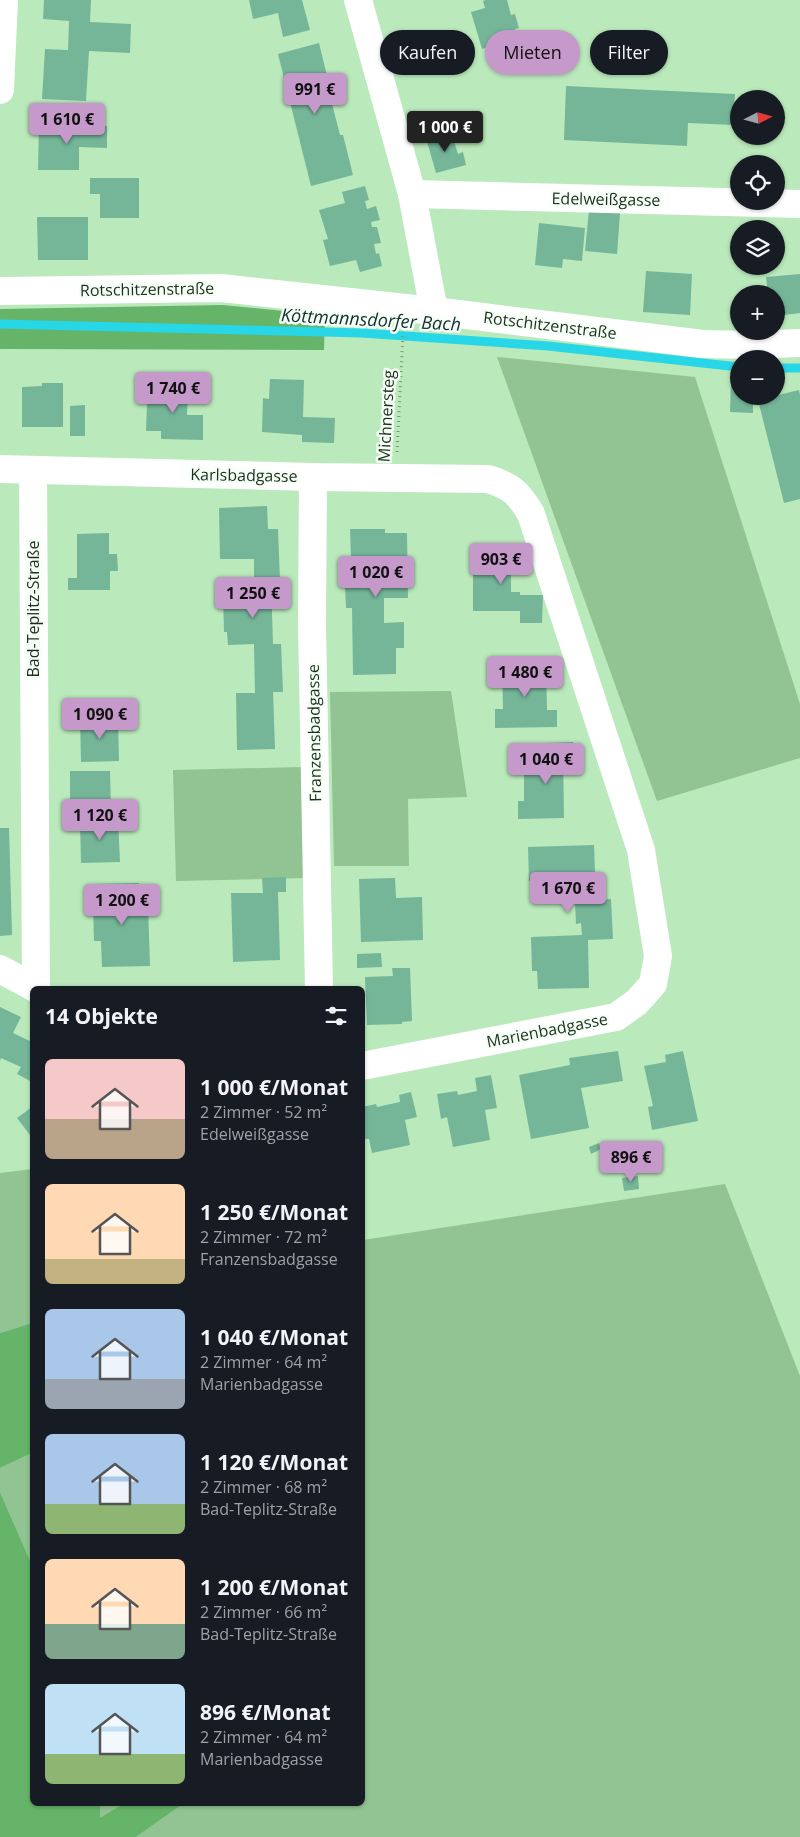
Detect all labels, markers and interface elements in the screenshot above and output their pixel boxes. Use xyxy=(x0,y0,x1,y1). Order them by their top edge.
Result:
chip: Kaufen xyxy=(380,30,475,75)
chip: Mieten xyxy=(485,30,580,75)
chip: Filter xyxy=(590,30,668,75)
pin: 991 € xyxy=(280,72,350,115)
text: 991 € xyxy=(295,78,335,100)
north arrow xyxy=(730,90,785,145)
map controls xyxy=(730,90,785,405)
pin: 1 610 € xyxy=(21,102,113,145)
text: 1 610 € xyxy=(40,108,94,130)
pin: 1 000 € xyxy=(399,110,491,153)
text: 1 000 € xyxy=(418,116,472,138)
button: locate xyxy=(730,155,785,210)
street label: Edelweißgasse xyxy=(551,187,661,211)
button: layers xyxy=(730,220,785,275)
street label: Rotschitzenstraße xyxy=(80,277,214,301)
button: + xyxy=(730,285,785,340)
water label: Köttmannsdorfer Bach xyxy=(281,302,461,336)
street label: Rotschitzenstraße xyxy=(482,306,618,344)
button: − xyxy=(730,350,785,405)
street label: Michnersteg xyxy=(373,369,399,463)
pin: 1 740 € xyxy=(127,372,219,414)
text: 1 740 € xyxy=(146,377,200,399)
street label: Karlsbadgasse xyxy=(190,463,298,487)
street label: Bad-Teplitz-Straße xyxy=(22,540,44,678)
pin: 903 € xyxy=(466,542,536,585)
text: 903 € xyxy=(481,548,521,570)
pin: 1 020 € xyxy=(330,556,422,598)
text: 1 020 € xyxy=(349,561,403,583)
pin: 1 250 € xyxy=(207,576,299,619)
text: 1 250 € xyxy=(226,582,280,604)
pin: 1 480 € xyxy=(479,656,571,698)
text: 1 480 € xyxy=(498,661,552,683)
street label: Franzensbadgasse xyxy=(302,664,326,802)
pin: 1 090 € xyxy=(54,698,146,740)
text: 1 090 € xyxy=(73,703,127,725)
pin: 1 040 € xyxy=(500,742,592,785)
text: 1 040 € xyxy=(519,748,573,770)
pin: 1 120 € xyxy=(54,798,146,841)
text: 1 120 € xyxy=(73,804,127,826)
pin: 1 670 € xyxy=(522,872,614,914)
text: 1 670 € xyxy=(541,877,595,899)
pin: 1 200 € xyxy=(76,884,168,926)
text: 1 200 € xyxy=(95,889,149,911)
text: 14 Objekte xyxy=(45,1002,158,1030)
icon: filters xyxy=(322,1002,350,1030)
street label: Marienbadgasse xyxy=(485,1007,609,1053)
text: 1 000 €/Monat xyxy=(200,1073,348,1101)
icon: home xyxy=(85,1079,145,1139)
text: 2 Zimmer · 52 m² xyxy=(200,1101,327,1123)
text: Edelweißgasse xyxy=(200,1123,309,1145)
pin: 896 € xyxy=(596,1140,666,1183)
text: 896 € xyxy=(611,1146,651,1168)
text: 1 250 €/Monat xyxy=(200,1198,348,1226)
icon: home xyxy=(85,1204,145,1264)
text: 2 Zimmer · 72 m² xyxy=(200,1226,327,1248)
text: Franzensbadgasse xyxy=(200,1248,338,1270)
text: 1 040 €/Monat xyxy=(200,1323,348,1351)
icon: home xyxy=(85,1329,145,1389)
text: 2 Zimmer · 64 m² xyxy=(200,1351,327,1373)
text: Marienbadgasse xyxy=(200,1373,323,1395)
text: 1 120 €/Monat xyxy=(200,1448,348,1476)
icon: home xyxy=(85,1454,145,1514)
text: 2 Zimmer · 68 m² xyxy=(200,1476,327,1498)
text: Bad-Teplitz-Straße xyxy=(200,1498,337,1520)
text: 1 200 €/Monat xyxy=(200,1573,348,1601)
icon: home xyxy=(85,1579,145,1639)
text: 2 Zimmer · 66 m² xyxy=(200,1601,327,1623)
text: Bad-Teplitz-Straße xyxy=(200,1623,337,1645)
text: 896 €/Monat xyxy=(200,1698,331,1726)
icon: home xyxy=(85,1704,145,1764)
text: 2 Zimmer · 64 m² xyxy=(200,1726,327,1748)
text: Marienbadgasse xyxy=(200,1748,323,1770)

